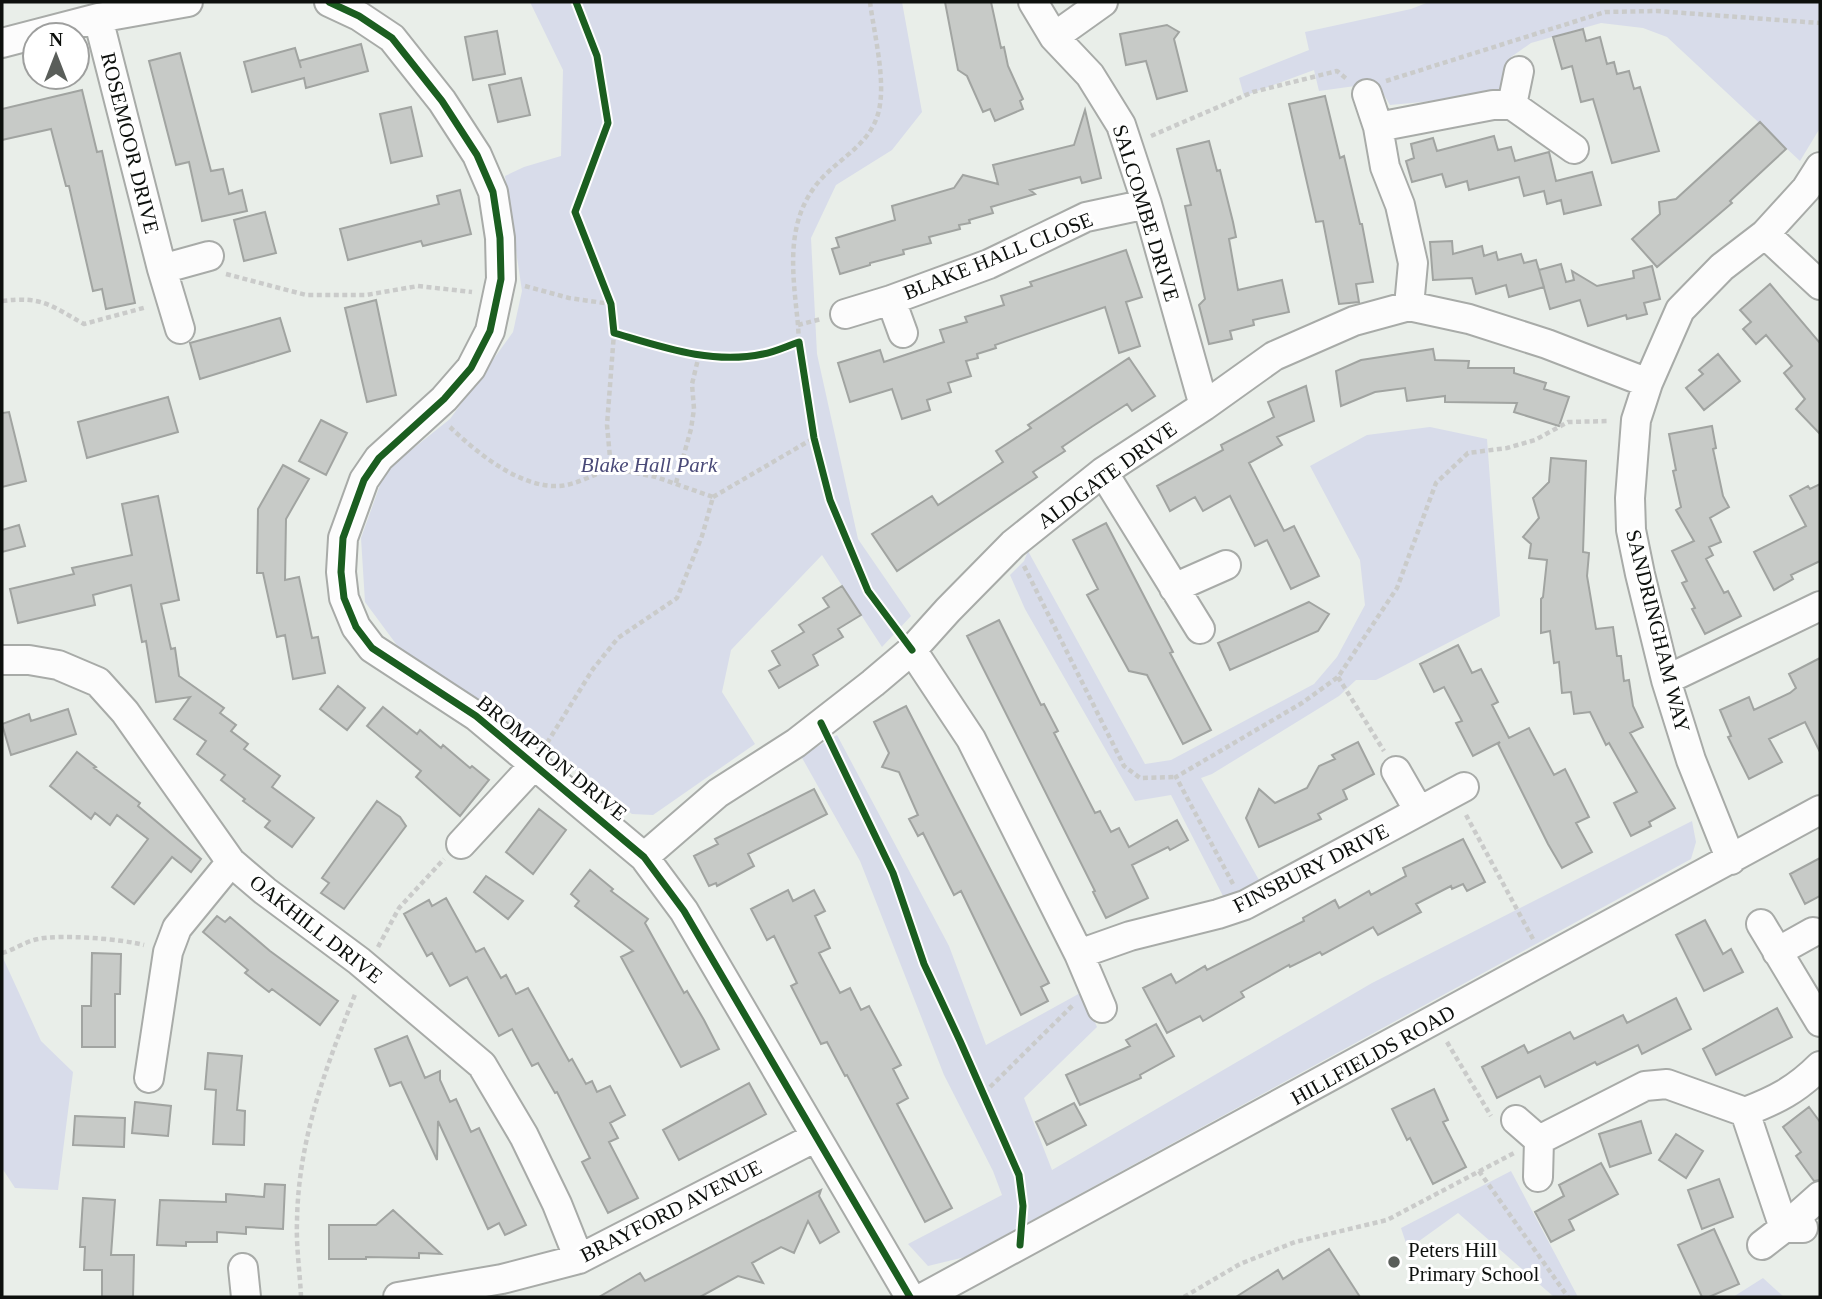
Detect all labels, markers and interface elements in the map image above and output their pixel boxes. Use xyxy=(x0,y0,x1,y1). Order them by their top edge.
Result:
north arrow xyxy=(21,21,91,91)
text: N xyxy=(49,29,63,50)
street label: ROSEMOOR DRIVE xyxy=(96,50,164,236)
street label: SALCOMBE DRIVE xyxy=(1108,122,1184,304)
street label: BLAKE HALL CLOSE xyxy=(900,207,1096,305)
street label: ALDGATE DRIVE xyxy=(1033,416,1181,534)
park label: Blake Hall Park xyxy=(581,453,718,477)
street label: SANDRINGHAM WAY xyxy=(1621,527,1695,735)
street label: BROMPTON DRIVE xyxy=(472,690,632,826)
street label: FINSBURY DRIVE xyxy=(1229,818,1393,918)
street label: OAKHILL DRIVE xyxy=(245,870,387,988)
street label: HILLFIELDS ROAD xyxy=(1287,1000,1459,1110)
street label: BRAYFORD AVENUE xyxy=(576,1155,766,1267)
place label: Peters Hill Primary School xyxy=(1408,1238,1539,1286)
marker: Peters Hill Primary School xyxy=(1386,1254,1402,1270)

